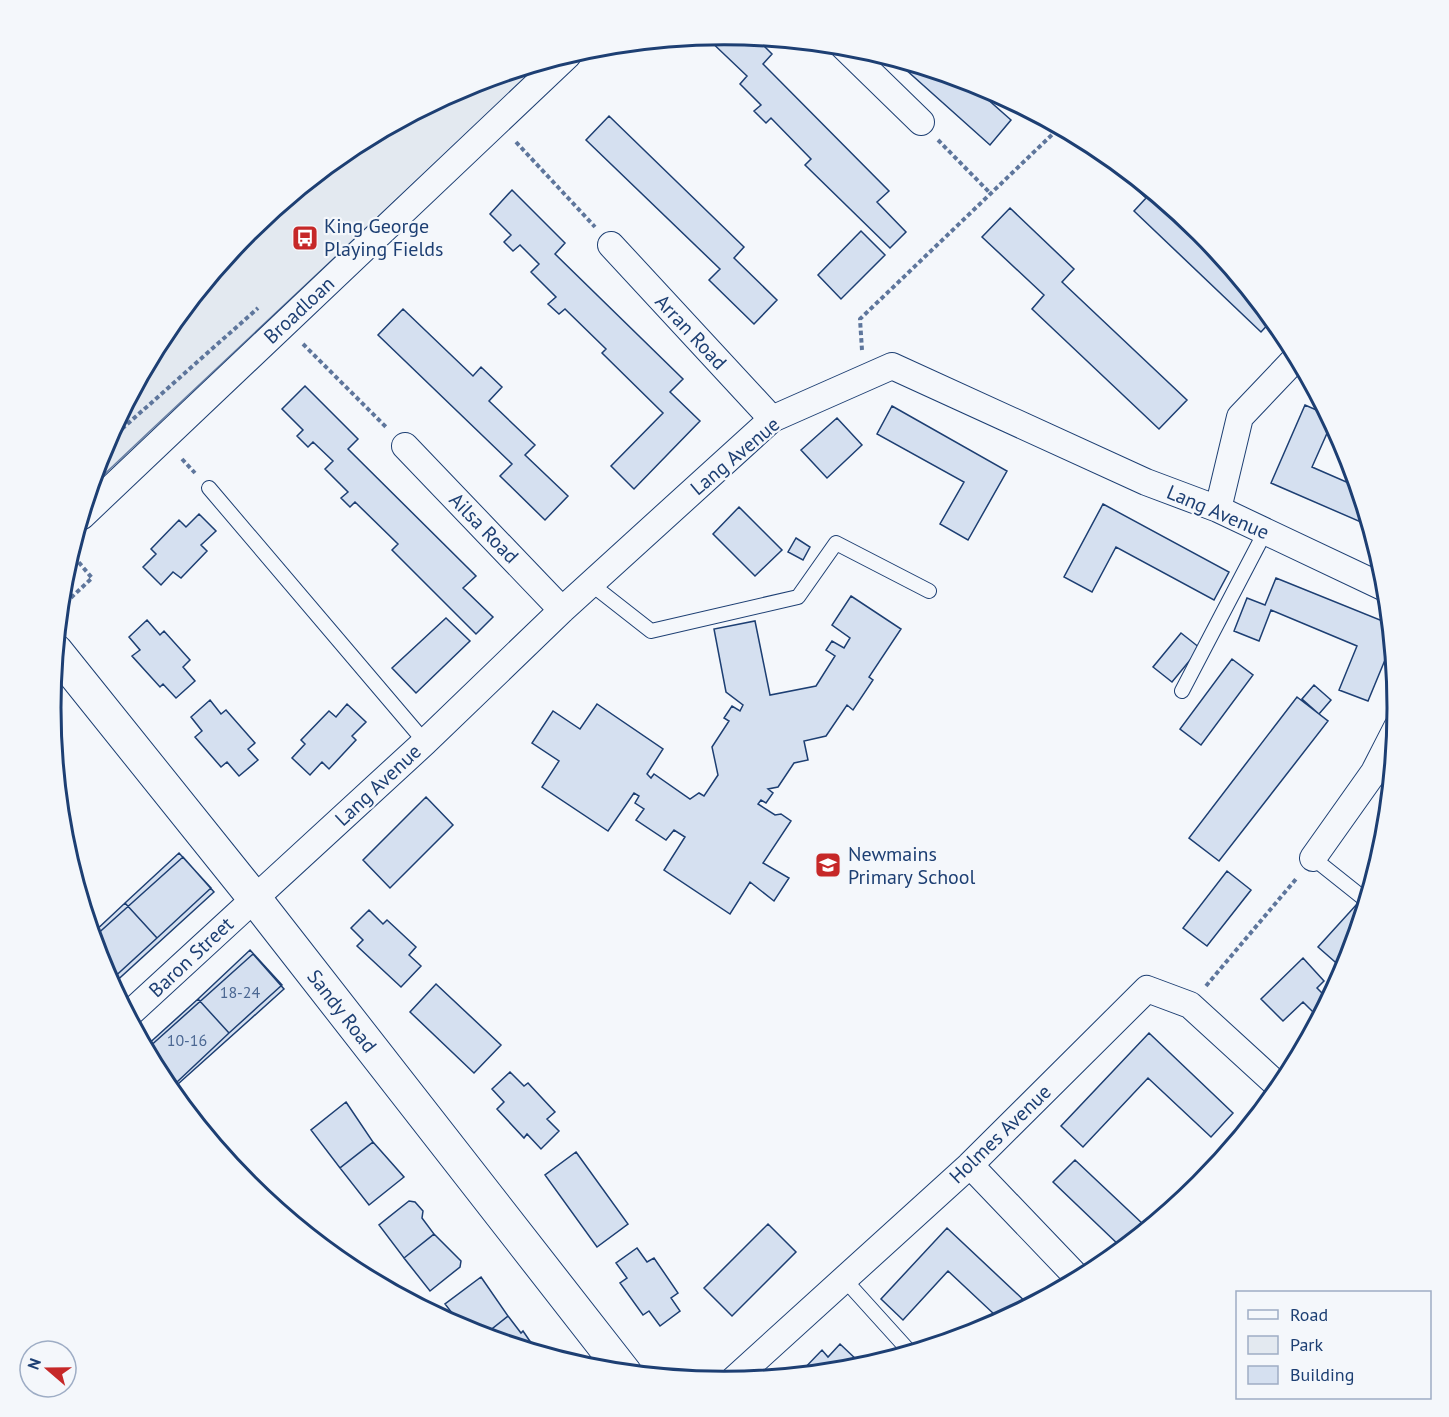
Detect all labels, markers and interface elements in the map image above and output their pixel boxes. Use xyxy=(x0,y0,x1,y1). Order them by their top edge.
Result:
place label: King George Playing Fields xyxy=(324,213,444,262)
bus stop icon: King George Playing Fields xyxy=(290,223,320,253)
street label: Broadloan xyxy=(258,271,340,349)
street label: Arran Road xyxy=(649,289,733,375)
street label: Lang Avenue xyxy=(685,411,785,501)
street label: Lang Avenue xyxy=(1163,479,1273,545)
street label: Ailsa Road xyxy=(444,487,524,569)
street label: Lang Avenue xyxy=(329,738,427,832)
place label: Newmains Primary School xyxy=(848,841,976,890)
school or university icon: Newmains Primary School xyxy=(813,850,843,880)
street label: Baron Street xyxy=(143,911,239,1003)
street label: Sandy Road xyxy=(301,964,383,1058)
house number: 18-24 xyxy=(220,982,261,1002)
house number: 10-16 xyxy=(167,1030,207,1050)
street label: Holmes Avenue xyxy=(943,1079,1057,1189)
legend xyxy=(1236,1291,1431,1399)
text: Road xyxy=(1290,1303,1328,1326)
text: Park xyxy=(1290,1333,1323,1356)
north arrow xyxy=(18,1339,78,1399)
text: N xyxy=(23,1356,45,1372)
text: Building xyxy=(1290,1363,1354,1386)

